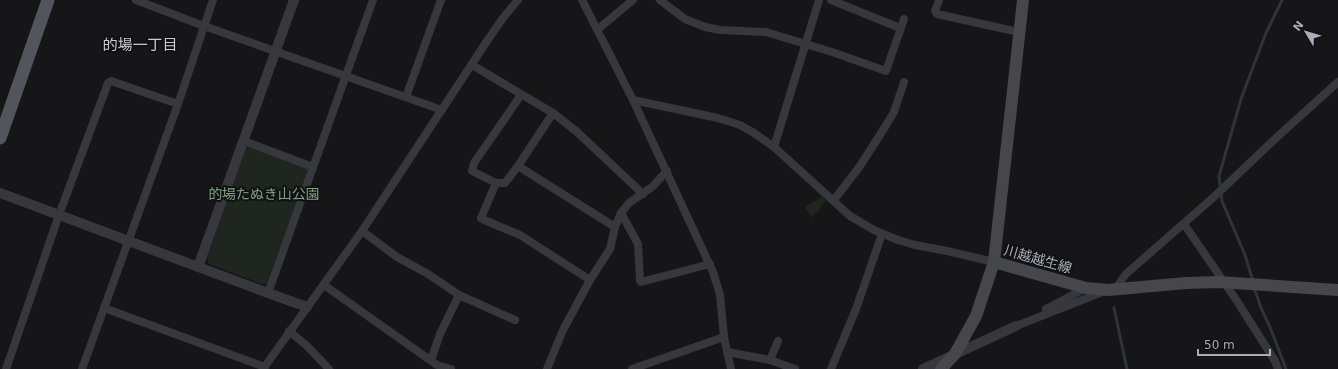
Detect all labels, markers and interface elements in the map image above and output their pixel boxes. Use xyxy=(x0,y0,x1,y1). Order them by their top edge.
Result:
north arrow xyxy=(1286,12,1326,52)
text: N xyxy=(1291,19,1306,34)
district label: 的場一丁目 xyxy=(102,36,178,54)
park label: 的場たぬき山公園 xyxy=(208,186,320,202)
street label: 川越越生線 xyxy=(1002,242,1074,276)
scale bar xyxy=(1198,331,1270,357)
text: 50 m xyxy=(1204,338,1235,352)

